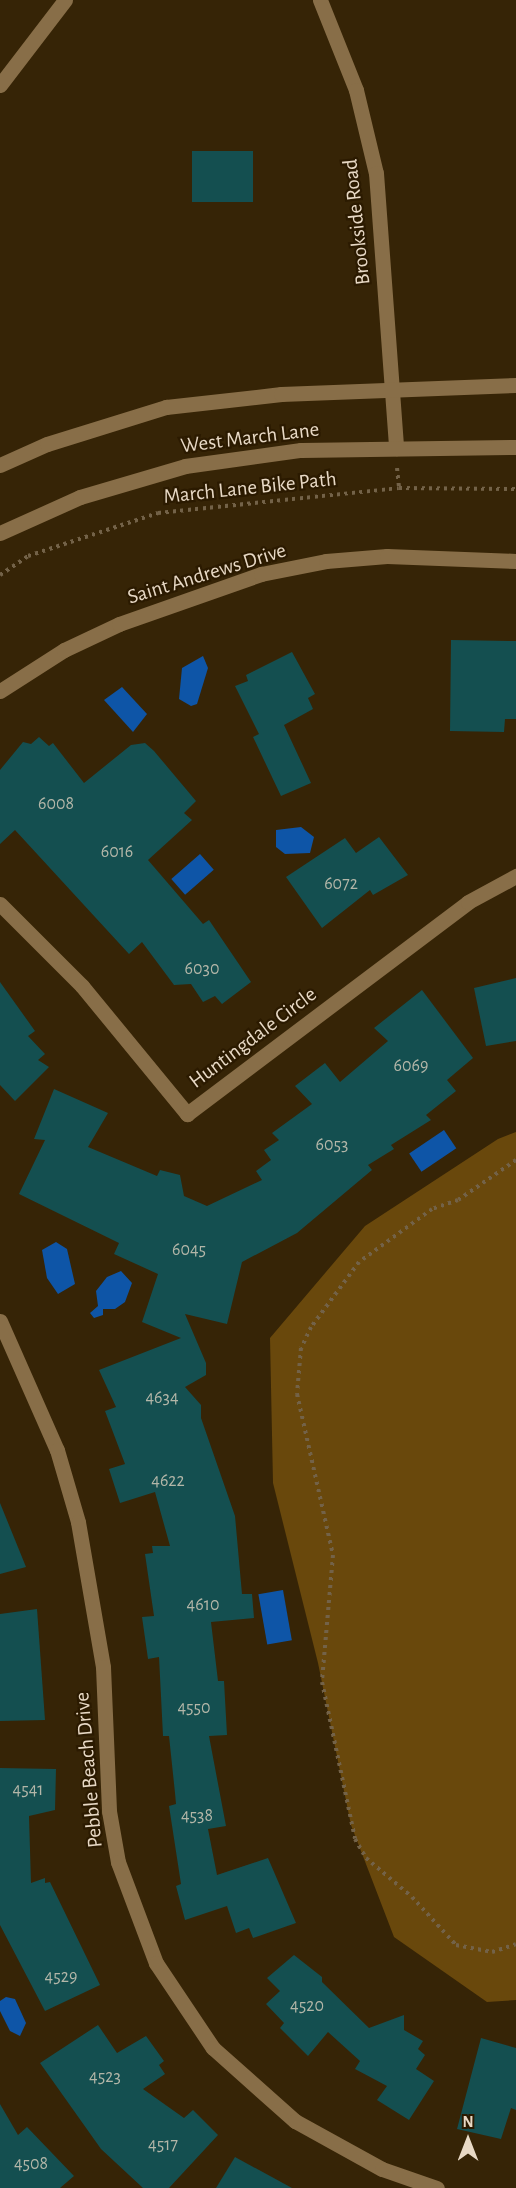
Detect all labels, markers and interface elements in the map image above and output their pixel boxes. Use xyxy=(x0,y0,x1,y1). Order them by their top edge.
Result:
street label: Brookside Road xyxy=(338,158,376,286)
street label: West March Lane xyxy=(179,417,321,459)
street label: March Lane Bike Path xyxy=(162,466,338,510)
street label: Saint Andrews Drive xyxy=(125,538,289,610)
house number: 6008 xyxy=(38,793,74,815)
house number: 6016 xyxy=(101,841,133,863)
house number: 6072 xyxy=(324,873,358,895)
house number: 6030 xyxy=(185,958,219,980)
street label: Huntingdale Circle xyxy=(184,982,322,1094)
house number: 6069 xyxy=(394,1055,428,1077)
house number: 6053 xyxy=(316,1134,348,1156)
house number: 6045 xyxy=(172,1239,206,1261)
house number: 4634 xyxy=(145,1387,179,1409)
house number: 4622 xyxy=(151,1470,185,1492)
house number: 4610 xyxy=(187,1594,219,1616)
street label: Pebble Beach Drive xyxy=(70,1691,108,1849)
house number: 4550 xyxy=(177,1697,211,1719)
house number: 4541 xyxy=(12,1779,44,1801)
house number: 4538 xyxy=(181,1805,213,1827)
house number: 4529 xyxy=(45,1966,77,1988)
house number: 4520 xyxy=(290,1995,324,2017)
house number: 4523 xyxy=(89,2066,121,2088)
north arrow xyxy=(438,2110,498,2170)
text: N xyxy=(462,2114,474,2130)
house number: 4517 xyxy=(148,2134,178,2156)
house number: 4508 xyxy=(14,2153,48,2175)

